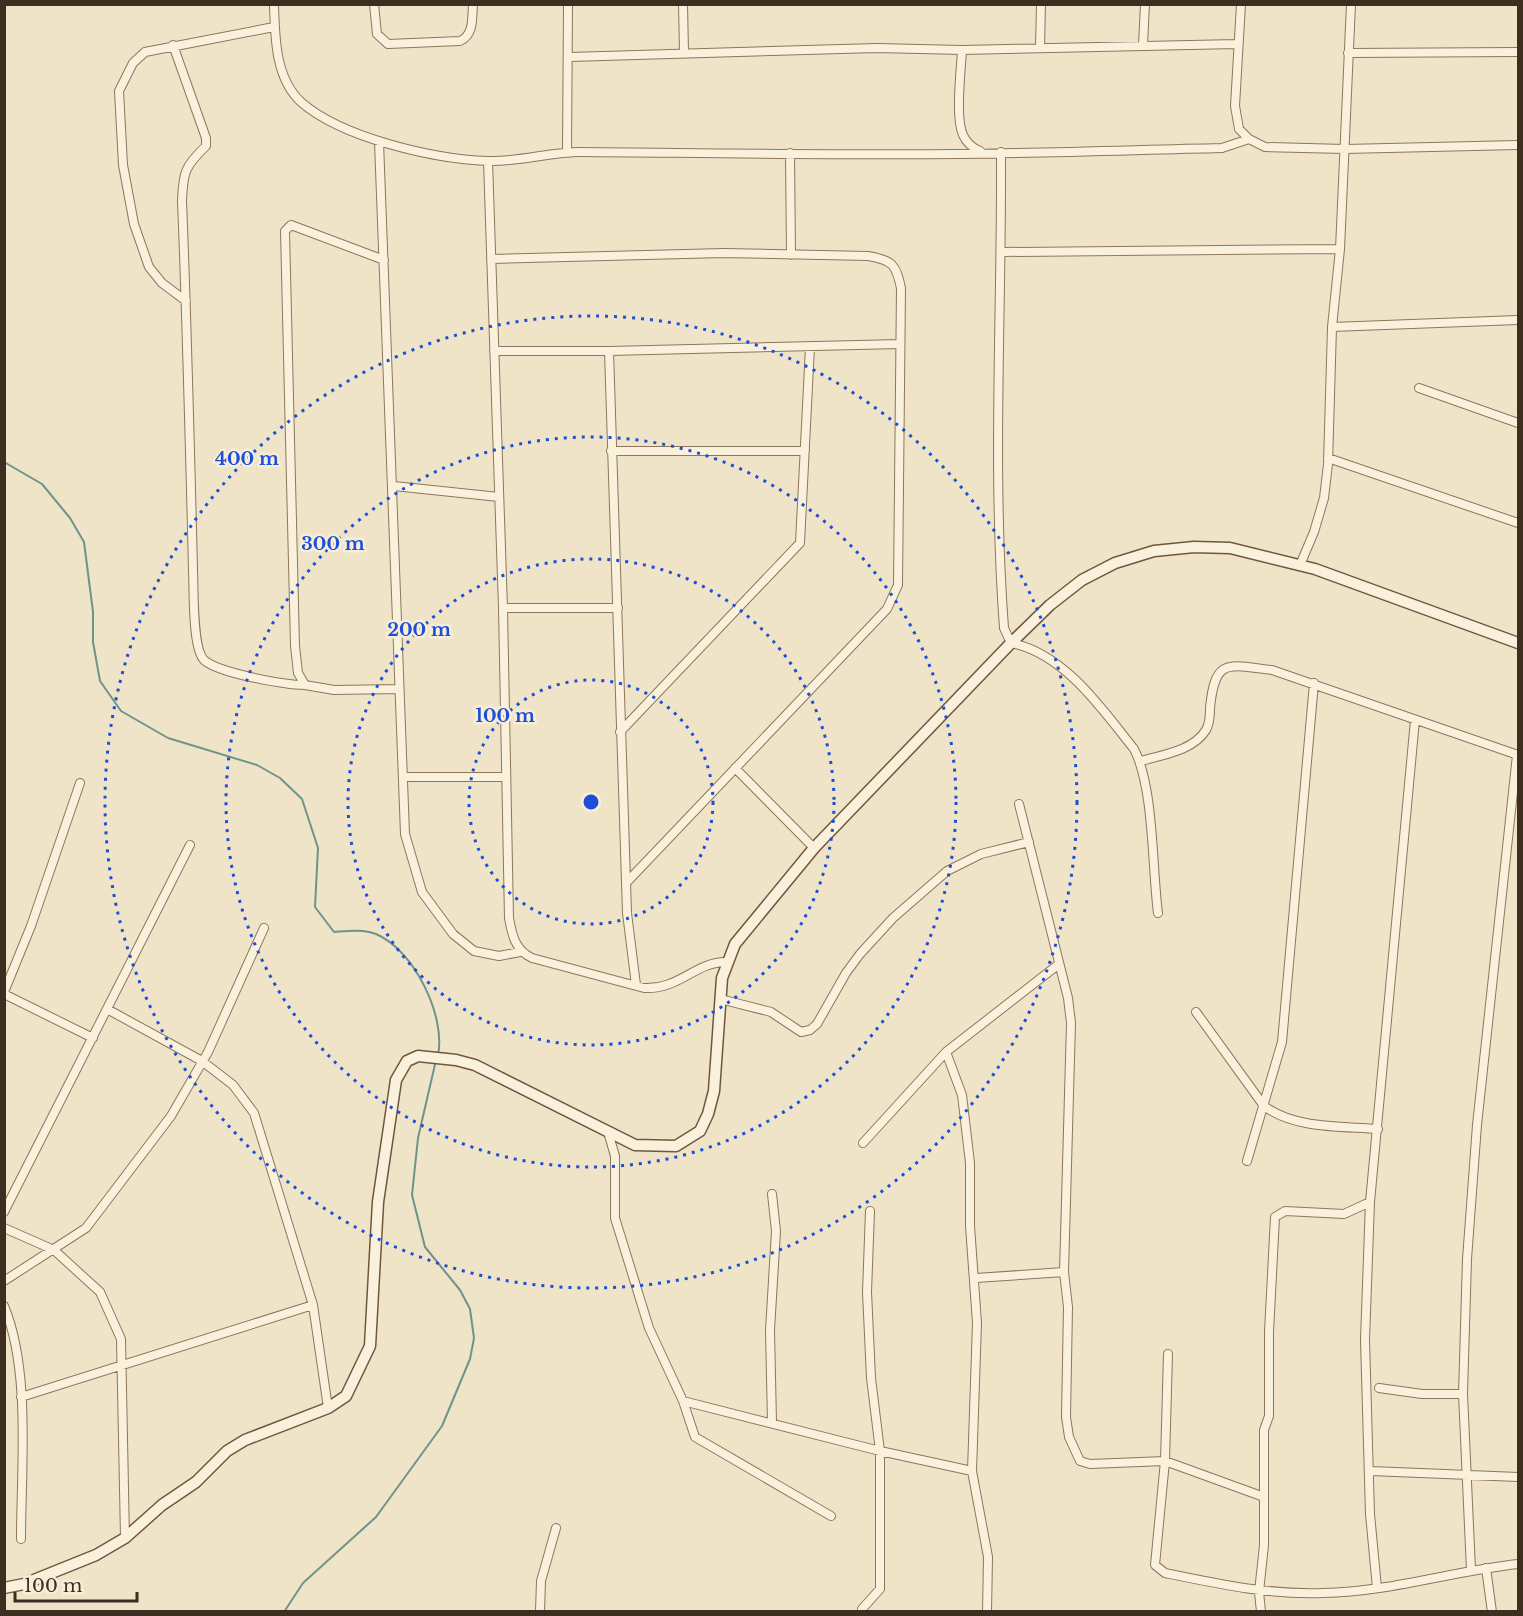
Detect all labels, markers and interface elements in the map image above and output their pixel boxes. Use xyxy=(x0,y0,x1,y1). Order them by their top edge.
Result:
text: 400 m xyxy=(215,448,279,470)
text: 300 m xyxy=(301,533,365,555)
text: 200 m xyxy=(387,619,451,641)
text: 100 m xyxy=(475,705,535,727)
centre of rings xyxy=(581,792,601,812)
scale bar xyxy=(15,1565,136,1603)
text: 100 m xyxy=(24,1575,82,1597)

